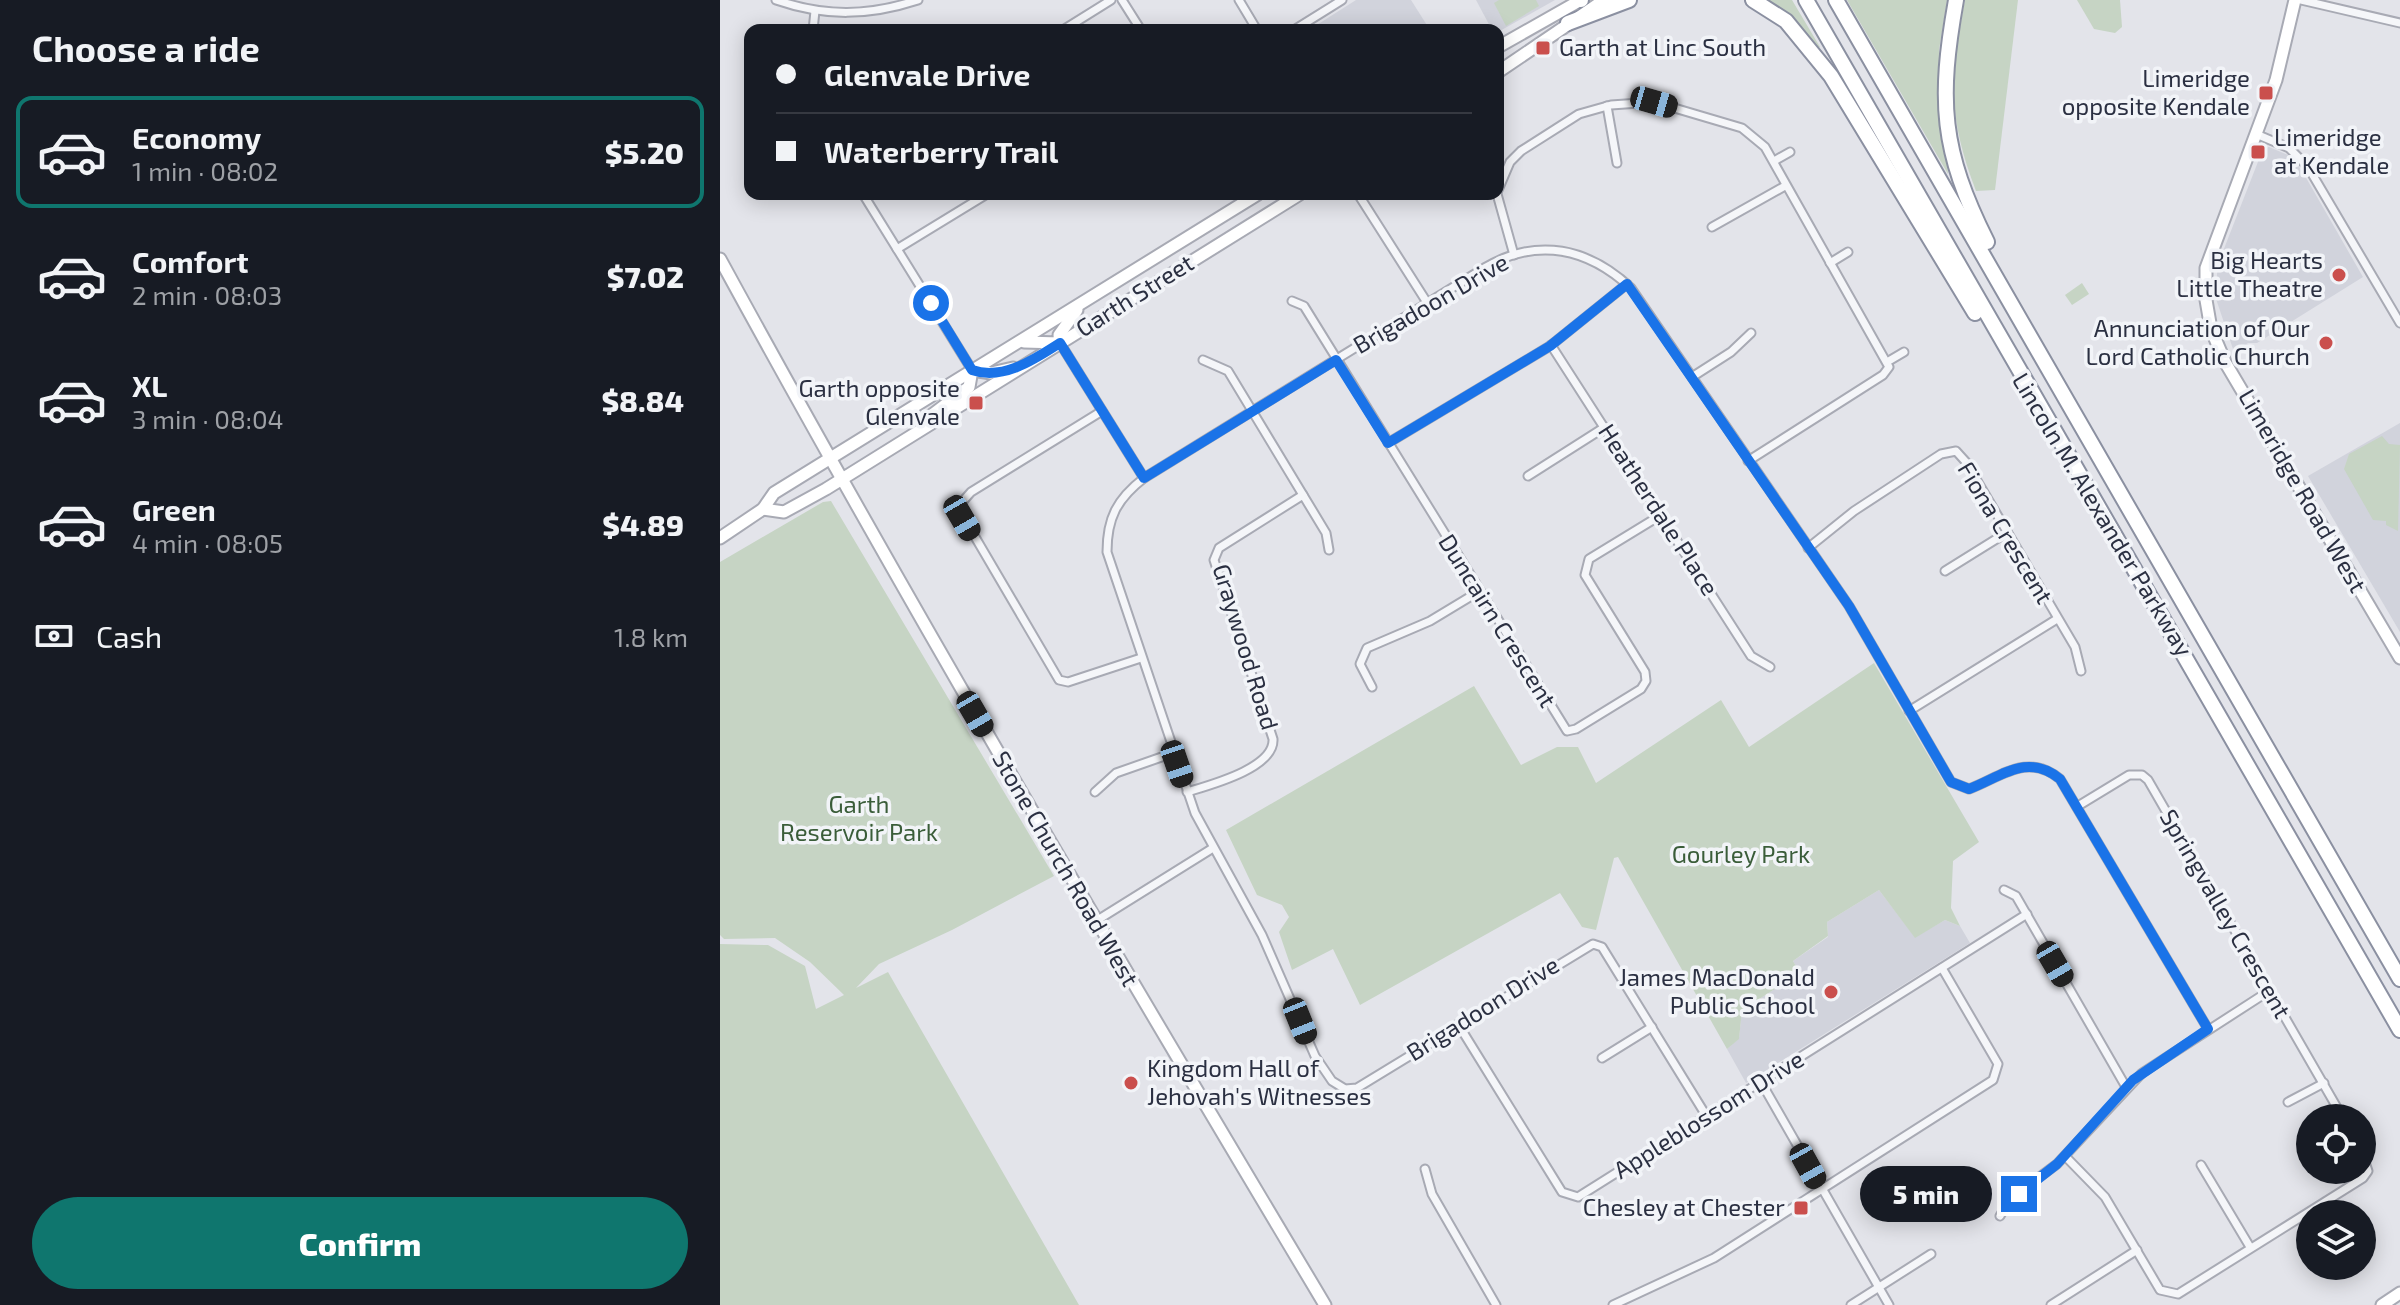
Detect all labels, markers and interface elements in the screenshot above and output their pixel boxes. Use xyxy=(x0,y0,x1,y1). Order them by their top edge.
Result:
text: Choose a ride xyxy=(32,26,260,69)
place label: Garth at Linc South xyxy=(1559,32,1766,61)
marker: Garth at Linc South xyxy=(1534,39,1552,57)
text: Glenvale Drive xyxy=(824,56,1031,92)
place label: Limeridge opposite Kendale xyxy=(2062,63,2250,120)
car xyxy=(1628,84,1680,120)
marker: Limeridge opposite Kendale xyxy=(2257,84,2275,102)
icon: car xyxy=(36,116,108,188)
text: Economy xyxy=(132,119,261,155)
place label: Limeridge at Kendale xyxy=(2274,122,2389,179)
text: Waterberry Trail xyxy=(824,133,1058,169)
text: $5.20 xyxy=(605,134,684,170)
marker: Limeridge at Kendale xyxy=(2249,143,2267,161)
text: 1 min · 08:02 xyxy=(132,155,278,186)
icon: car xyxy=(36,240,108,312)
text: Comfort xyxy=(132,243,249,279)
place label: Big Hearts Little Theatre xyxy=(2176,245,2323,302)
street label: Garth Street xyxy=(1070,247,1198,342)
street label: Brigadoon Drive xyxy=(1348,247,1513,359)
text: $7.02 xyxy=(607,258,684,294)
marker: Big Hearts Little Theatre xyxy=(2330,266,2348,284)
text: 2 min · 08:03 xyxy=(132,279,282,310)
route start xyxy=(913,285,949,321)
place label: Annunciation of Our Lord Catholic Church xyxy=(2086,313,2310,370)
marker: Annunciation of Our Lord Catholic Church xyxy=(2317,334,2335,352)
icon: car xyxy=(36,364,108,436)
text: XL xyxy=(132,367,167,403)
street label: Lincoln M. Alexander Parkway xyxy=(2007,367,2200,662)
place label: Garth opposite Glenvale xyxy=(798,373,960,430)
text: $8.84 xyxy=(601,382,684,418)
street label: Limeridge Road West xyxy=(2233,383,2373,597)
marker: Garth opposite Glenvale xyxy=(967,394,985,412)
text: 3 min · 08:04 xyxy=(132,403,284,434)
street label: Heatherdale Place xyxy=(1593,418,1726,600)
street label: Fiona Crescent xyxy=(1953,456,2060,609)
icon: car xyxy=(36,488,108,560)
text: Green xyxy=(132,491,216,527)
car xyxy=(940,491,984,545)
text: $4.89 xyxy=(602,506,684,542)
text: 4 min · 08:05 xyxy=(132,527,283,558)
street label: Duncairn Crescent xyxy=(1433,528,1563,712)
street label: Graywood Road xyxy=(1207,560,1285,733)
icon: cash xyxy=(32,614,76,658)
text: Cash xyxy=(96,618,162,654)
text: 1.8 km xyxy=(614,621,688,652)
car xyxy=(953,687,997,741)
car xyxy=(1158,737,1196,791)
street label: Stone Church Road West xyxy=(987,745,1146,991)
park label: Garth Reservoir Park xyxy=(780,789,938,846)
street label: Springvalley Crescent xyxy=(2155,804,2298,1023)
park label: Gourley Park xyxy=(1672,839,1810,868)
car xyxy=(2033,937,2077,991)
street label: Brigadoon Drive xyxy=(1401,949,1564,1066)
place label: James MacDonald Public School xyxy=(1619,962,1815,1019)
marker: James MacDonald Public School xyxy=(1822,983,1840,1001)
car xyxy=(1280,994,1320,1048)
street label: Appleblossom Drive xyxy=(1608,1044,1809,1184)
place label: Kingdom Hall of Jehovah's Witnesses xyxy=(1147,1053,1371,1110)
marker: Kingdom Hall of Jehovah's Witnesses xyxy=(1122,1074,1140,1092)
map controls xyxy=(2296,1104,2376,1280)
button: locate xyxy=(2296,1104,2376,1184)
car xyxy=(1786,1139,1830,1193)
callout: 5 min xyxy=(1859,1166,1991,1222)
route end xyxy=(2001,1176,2037,1212)
text: 5 min xyxy=(1893,1178,1959,1209)
place label: Chesley at Chester xyxy=(1583,1192,1785,1221)
button: Confirm xyxy=(32,1197,688,1289)
marker: Chesley at Chester xyxy=(1792,1199,1810,1217)
button: layers xyxy=(2296,1200,2376,1280)

